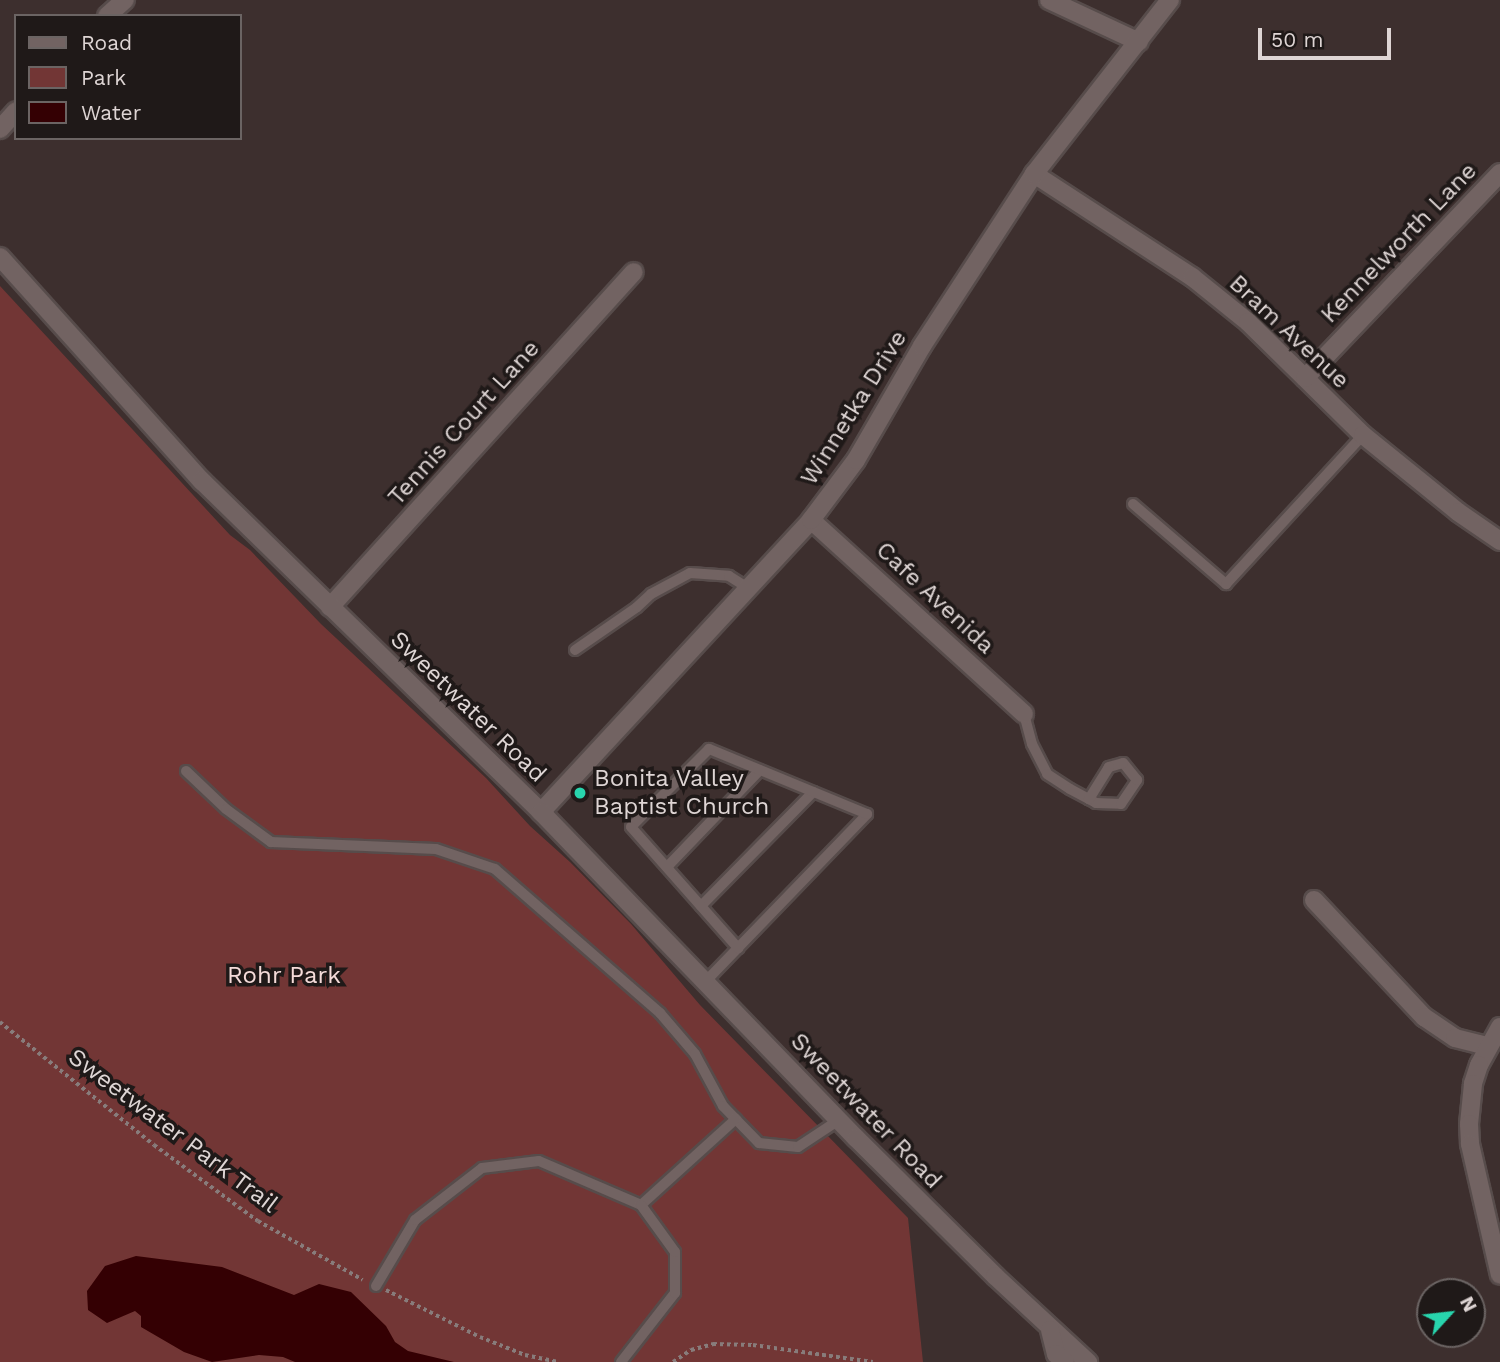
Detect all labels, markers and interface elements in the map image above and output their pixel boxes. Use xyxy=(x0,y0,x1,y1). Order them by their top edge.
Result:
legend xyxy=(14,14,242,140)
scale bar xyxy=(1262,14,1395,58)
text: 50 m xyxy=(1271,27,1323,52)
text: Road xyxy=(81,30,132,55)
text: Park xyxy=(81,65,126,90)
text: Water xyxy=(81,100,141,125)
street label: Kennelworth Lane xyxy=(1315,157,1483,329)
street label: Bram Avenue xyxy=(1223,269,1355,395)
street label: Winnetka Drive xyxy=(795,325,913,491)
street label: Tennis Court Lane xyxy=(382,334,546,512)
street label: Cafe Avenida xyxy=(869,536,1001,660)
street label: Sweetwater Road xyxy=(384,625,552,789)
place label: Bonita Valley Baptist Church xyxy=(594,765,769,821)
marker: Bonita Valley Baptist Church xyxy=(572,785,588,801)
park label: Rohr Park xyxy=(227,962,341,990)
street label: Sweetwater Road xyxy=(784,1027,948,1195)
street label: Sweetwater Park Trail xyxy=(62,1042,284,1220)
north arrow xyxy=(1416,1278,1486,1348)
text: N xyxy=(1455,1293,1482,1316)

